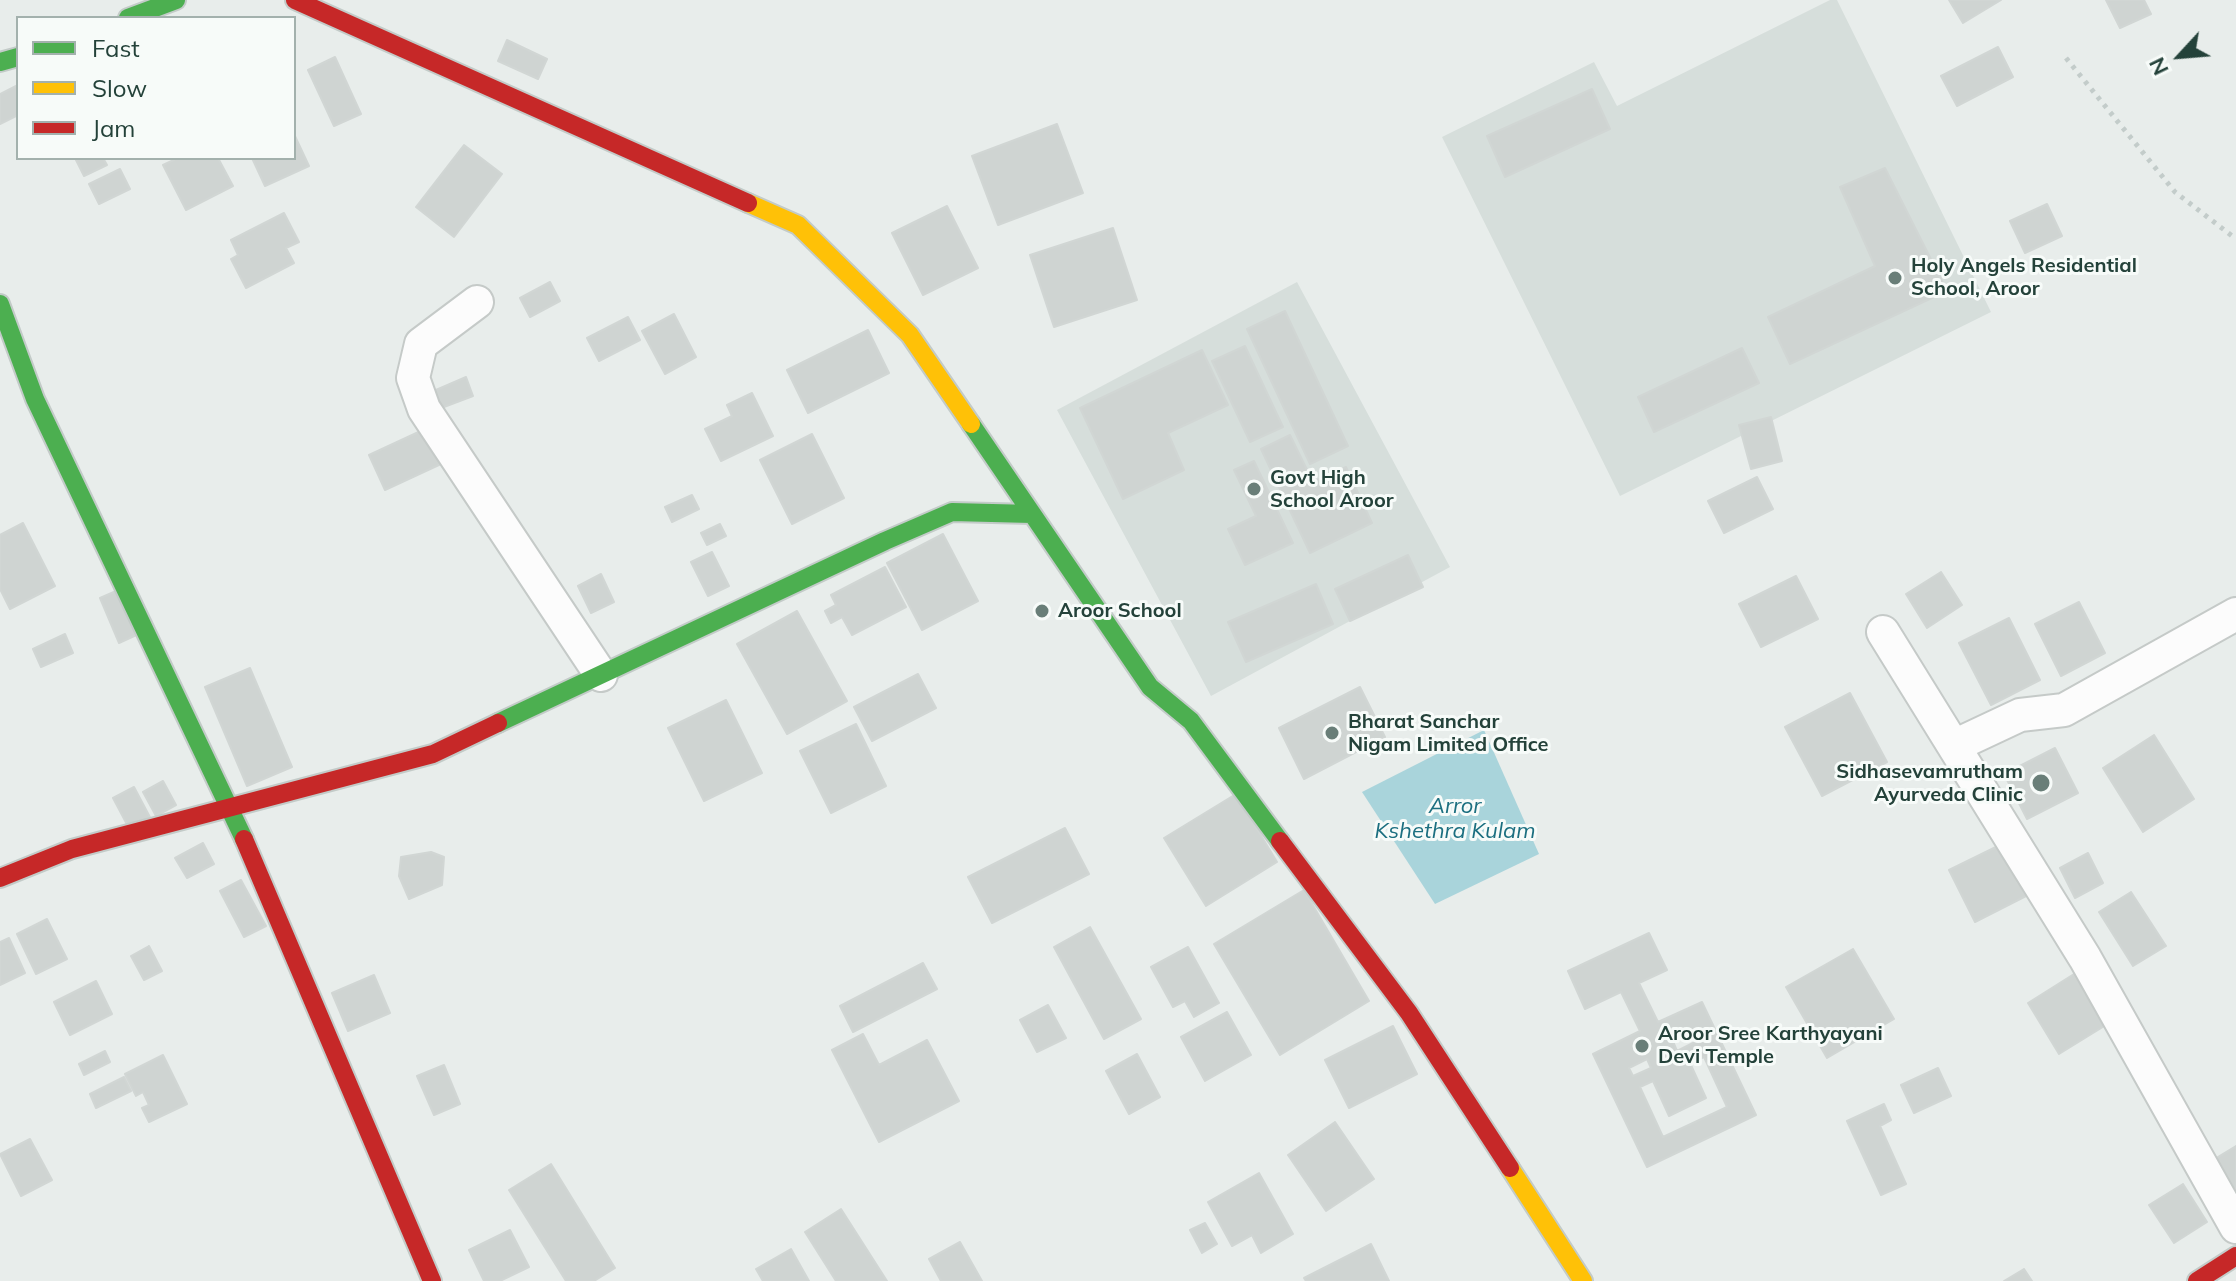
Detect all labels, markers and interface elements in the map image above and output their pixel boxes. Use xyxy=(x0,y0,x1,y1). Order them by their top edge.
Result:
legend xyxy=(16,16,296,160)
north arrow xyxy=(2140,16,2220,96)
text: Fast xyxy=(92,33,140,63)
text: N xyxy=(2142,53,2175,80)
text: Slow xyxy=(92,73,147,103)
text: Jam xyxy=(92,113,135,143)
place label: Holy Angels Residential School, Aroor xyxy=(1911,254,2137,301)
marker: Holy Angels Residential School, Aroor xyxy=(1886,269,1904,287)
place label: Govt High School Aroor xyxy=(1270,466,1394,513)
marker: Govt High School Aroor xyxy=(1245,480,1263,498)
place label: Aroor School xyxy=(1058,599,1182,623)
marker: Aroor School xyxy=(1033,602,1051,620)
place label: Bharat Sanchar Nigam Limited Office xyxy=(1348,710,1549,757)
marker: Bharat Sanchar Nigam Limited Office xyxy=(1323,724,1341,742)
place label: Sidhasevamrutham Ayurveda Clinic xyxy=(1836,760,2023,807)
marker: Sidhasevamrutham Ayurveda Clinic xyxy=(2030,772,2052,794)
water label: Arror Kshethra Kulam xyxy=(1374,793,1536,844)
place label: Aroor Sree Karthyayani Devi Temple xyxy=(1658,1022,1883,1069)
marker: Aroor Sree Karthyayani Devi Temple xyxy=(1633,1037,1651,1055)

